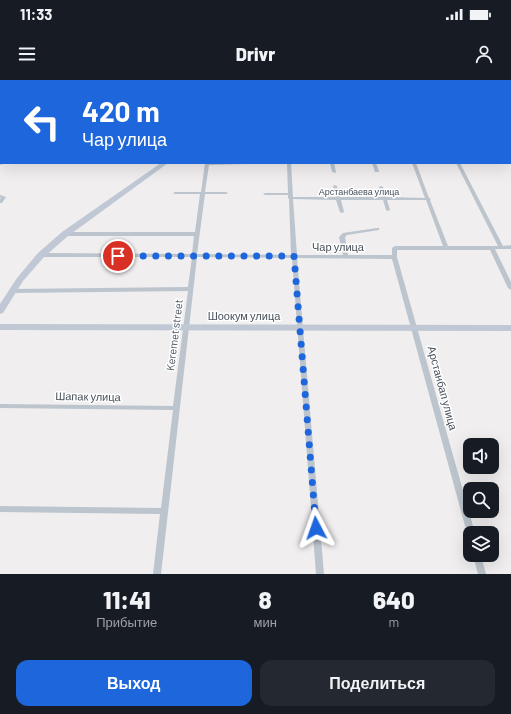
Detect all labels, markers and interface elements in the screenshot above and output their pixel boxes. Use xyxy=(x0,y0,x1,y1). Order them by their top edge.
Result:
text: 11:33 xyxy=(20,5,52,23)
icon: menu xyxy=(16,43,38,65)
text: Drivr xyxy=(236,43,275,65)
icon: person xyxy=(473,43,495,65)
text: 420 m xyxy=(82,94,160,128)
icon: left xyxy=(16,96,68,148)
text: Чар улица xyxy=(82,128,167,150)
street label: Арстанбаева улица xyxy=(319,186,399,197)
pin xyxy=(101,239,135,273)
street label: Чар улица xyxy=(312,240,365,253)
icon: arrive xyxy=(107,245,129,267)
street label: Keremet street xyxy=(163,298,185,372)
street label: Шоокум улица xyxy=(208,309,281,322)
street label: Арстанбап улица xyxy=(426,344,461,432)
street label: Шапак улица xyxy=(55,389,122,403)
map controls xyxy=(463,438,499,562)
button: sound xyxy=(463,438,499,474)
button: search xyxy=(463,482,499,518)
position arrow xyxy=(295,507,337,549)
button: layers xyxy=(463,526,499,562)
text: 11:41 xyxy=(103,585,150,614)
text: 8 xyxy=(259,585,272,614)
text: 640 xyxy=(373,585,415,614)
text: Прибытие xyxy=(96,614,157,630)
text: мин xyxy=(253,614,277,630)
text: m xyxy=(389,614,399,630)
button: Выход xyxy=(16,660,252,706)
button: Поделиться xyxy=(260,660,495,706)

